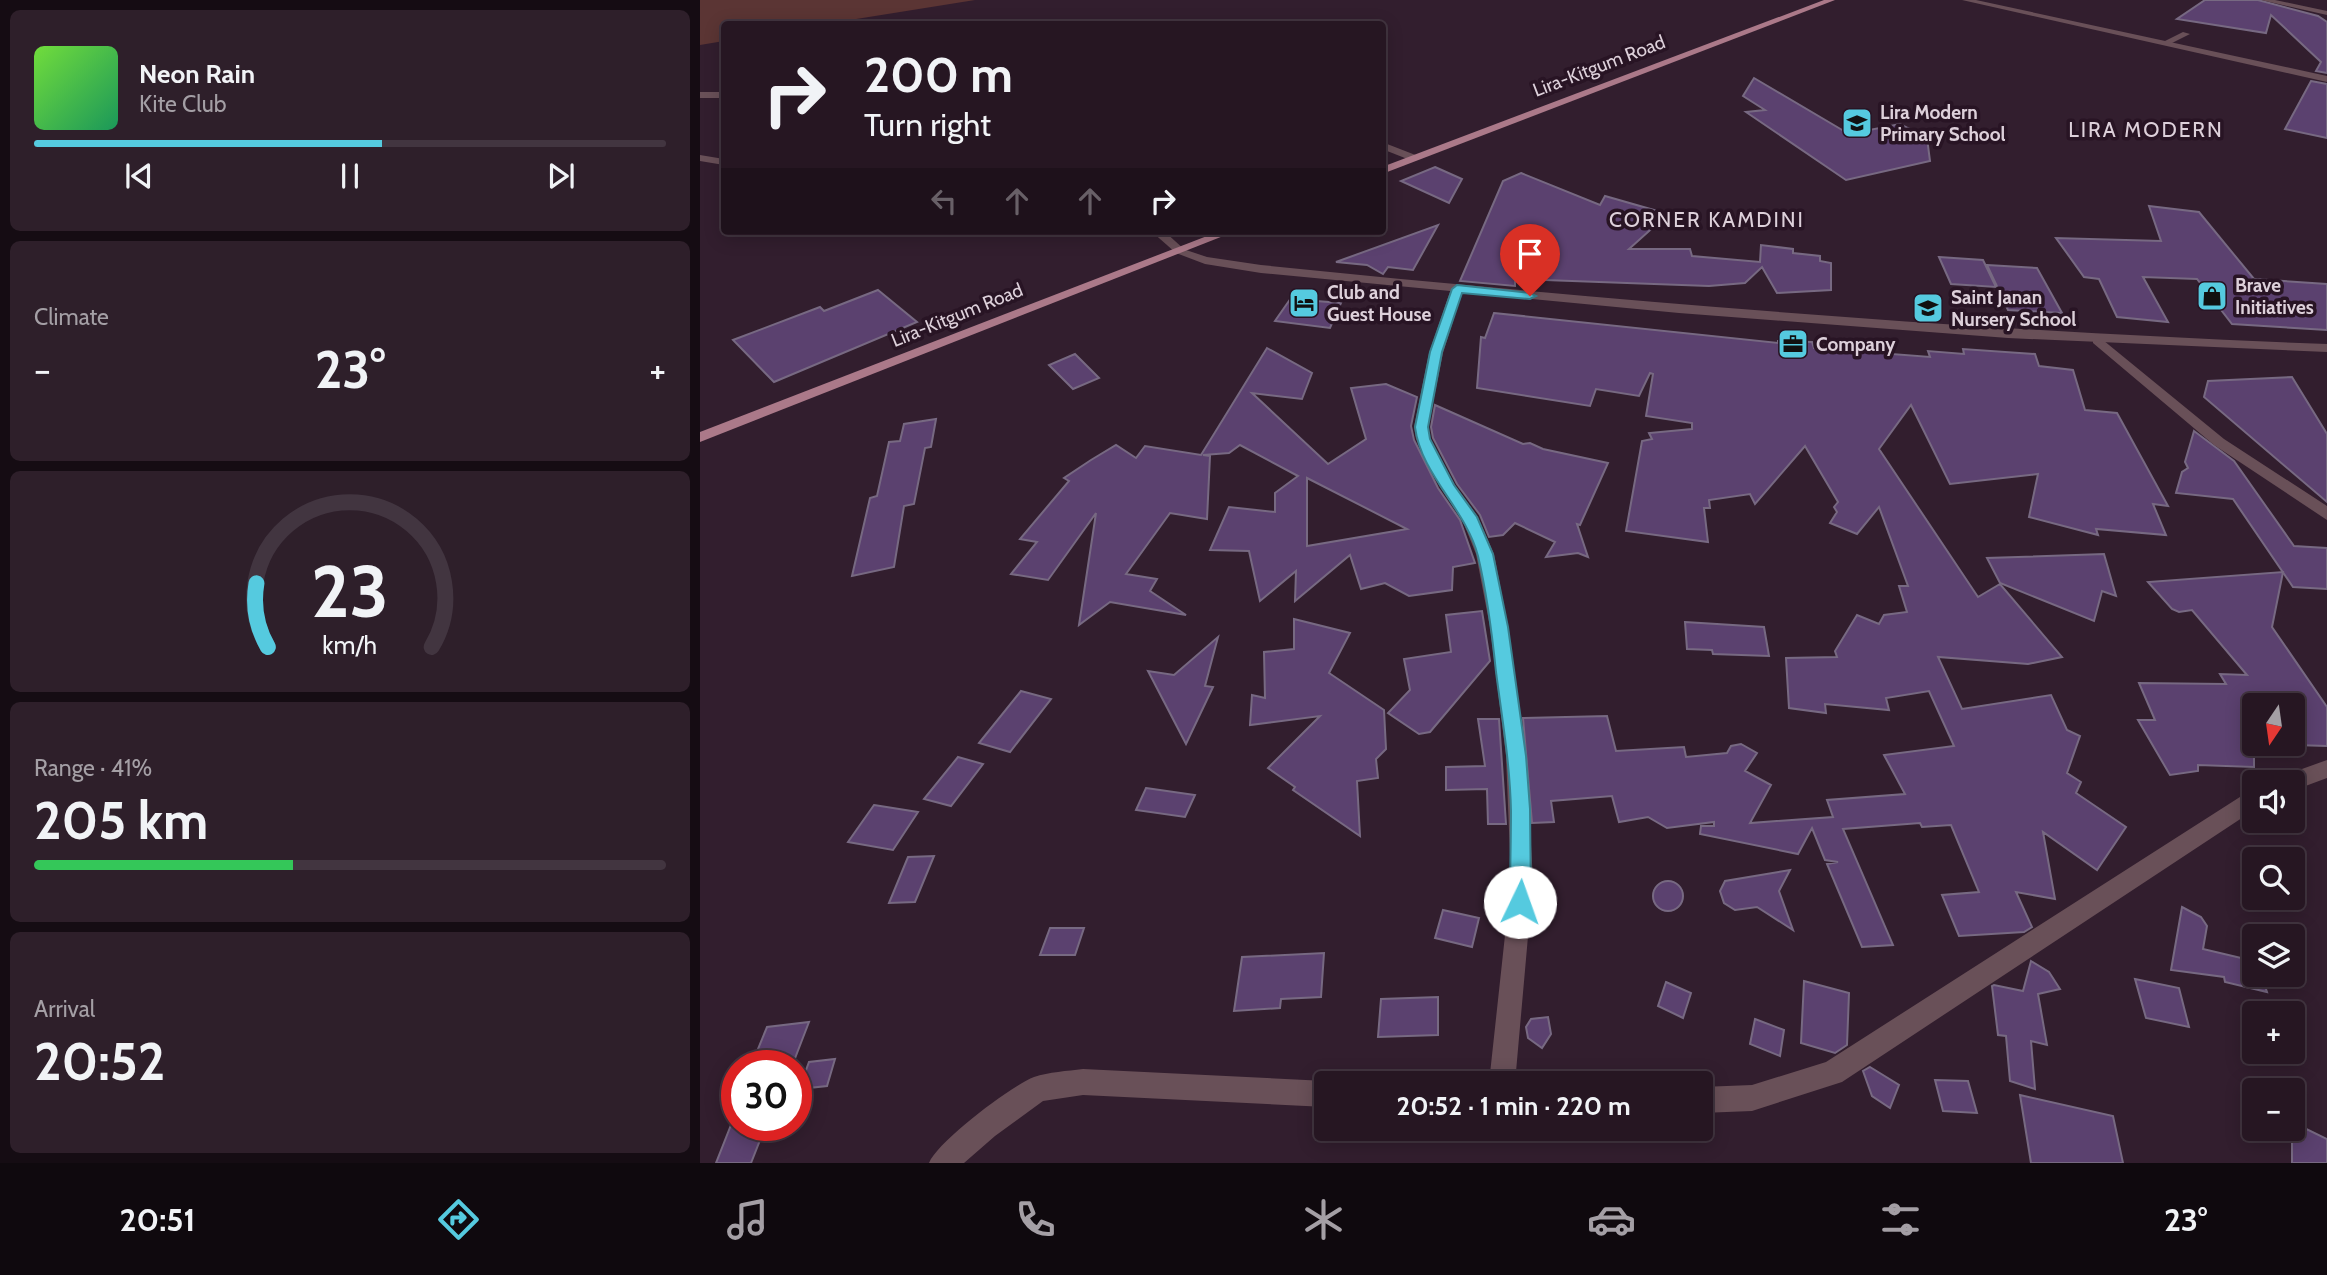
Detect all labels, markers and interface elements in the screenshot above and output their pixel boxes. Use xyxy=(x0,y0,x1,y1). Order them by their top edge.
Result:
street label: Lira-Kitgum Road xyxy=(1530,30,1668,102)
text: 200 m xyxy=(864,45,1013,104)
icon: right xyxy=(749,49,840,140)
text: Neon Rain xyxy=(139,58,255,90)
text: Kite Club xyxy=(139,90,226,118)
place label: Lira Modern Primary School xyxy=(1880,101,2006,146)
text: Turn right xyxy=(864,105,991,144)
school or university icon: Lira Modern Primary School xyxy=(1840,106,1874,140)
district label: LIRA MODERN xyxy=(2068,117,2224,142)
icon: previous xyxy=(120,157,158,195)
icon: pause xyxy=(331,157,369,195)
icon: next xyxy=(542,157,580,195)
icon: left xyxy=(925,182,963,220)
icon: ahead xyxy=(998,182,1036,220)
icon: ahead xyxy=(1071,182,1109,220)
icon: right xyxy=(1144,182,1182,220)
district label: CORNER KAMDINI xyxy=(1609,207,1805,232)
pin xyxy=(1500,224,1560,296)
icon: arrive xyxy=(1511,235,1549,273)
place label: Brave Initiatives xyxy=(2235,274,2314,319)
street label: Lira-Kitgum Road xyxy=(888,278,1026,352)
shop icon: Brave Initiatives xyxy=(2195,279,2229,313)
place label: Club and Guest House xyxy=(1327,281,1432,326)
hotel icon: Club and Guest House xyxy=(1287,286,1321,320)
place label: Saint Janan Nursery School xyxy=(1951,286,2076,331)
school or university icon: Saint Janan Nursery School xyxy=(1911,291,1945,325)
text: Climate xyxy=(34,303,109,331)
office icon: Company xyxy=(1776,327,1810,361)
place label: Company xyxy=(1816,333,1896,356)
text: 23° xyxy=(315,338,385,401)
text: − xyxy=(34,346,51,393)
text: + xyxy=(649,346,666,393)
text: 23 xyxy=(311,548,389,636)
text: km/h xyxy=(323,630,377,660)
north arrow xyxy=(2242,693,2305,756)
map controls xyxy=(2242,693,2305,1141)
text: Range · 41% xyxy=(34,754,152,782)
button: sound xyxy=(2242,770,2305,833)
text: 205 km xyxy=(34,789,208,852)
button: search xyxy=(2242,847,2305,910)
position arrow xyxy=(1483,865,1557,939)
button: layers xyxy=(2242,924,2305,987)
text: Arrival xyxy=(34,995,95,1023)
button: + xyxy=(2242,1001,2305,1064)
text: 20:52 xyxy=(34,1030,165,1093)
speed limit sign: 30 xyxy=(721,1050,812,1141)
button: − xyxy=(2242,1078,2305,1141)
text: 20:52 · 1 min · 220 m xyxy=(1396,1090,1631,1122)
icon: directions xyxy=(434,1195,483,1244)
icon: music xyxy=(723,1195,772,1244)
icon: phone xyxy=(1011,1195,1060,1244)
icon: climate xyxy=(1299,1195,1348,1244)
icon: car xyxy=(1587,1195,1636,1244)
icon: filters xyxy=(1876,1195,1925,1244)
text: 20:51 xyxy=(120,1200,195,1239)
text: 23° xyxy=(2164,1200,2207,1239)

